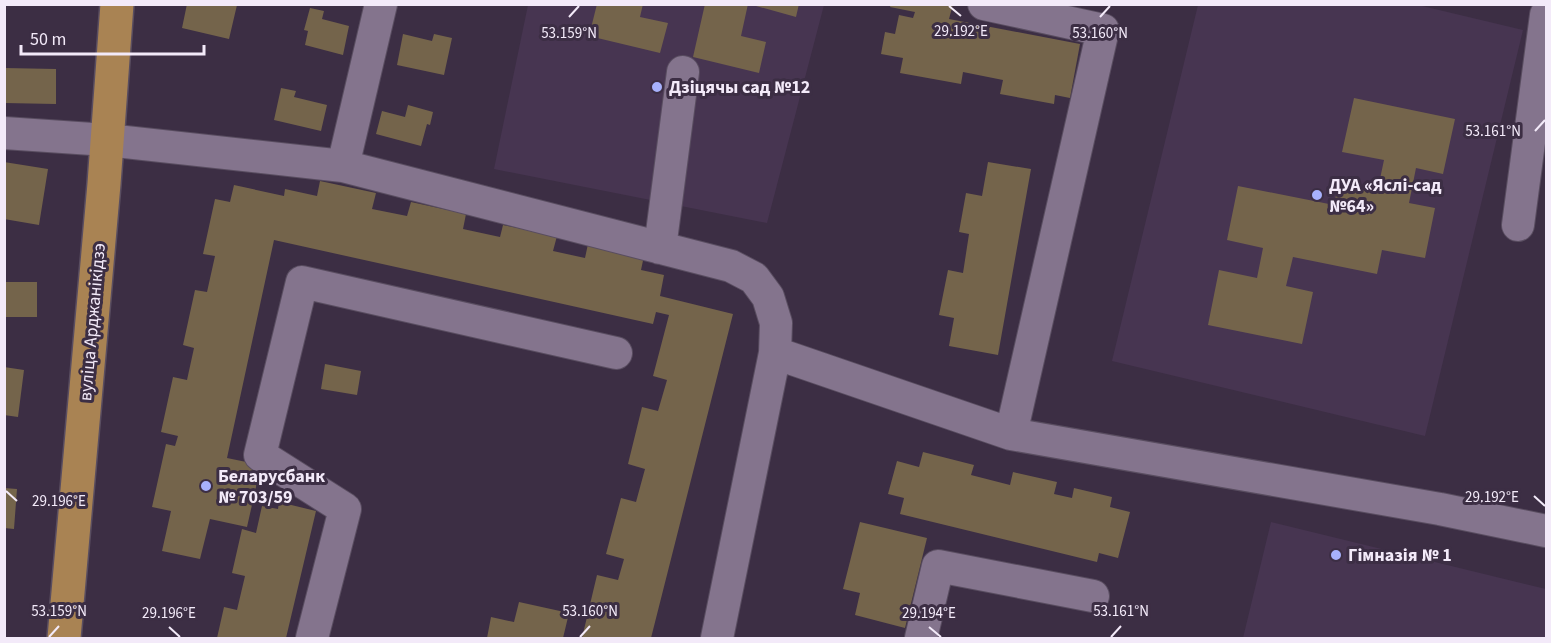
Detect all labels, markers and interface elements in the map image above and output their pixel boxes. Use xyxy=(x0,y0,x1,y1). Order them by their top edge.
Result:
scale bar xyxy=(21,18,204,56)
text: 29.192°E xyxy=(934,21,988,42)
text: 53.159°N xyxy=(541,23,597,44)
text: 53.160°N xyxy=(1072,23,1128,44)
text: 50 m xyxy=(30,27,66,52)
place label: Дзіцячы сад №12 xyxy=(669,75,810,100)
marker: Дзіцячы сад №12 xyxy=(650,80,664,94)
text: 53.161°N xyxy=(1465,121,1521,142)
place label: ДУА «Яслі-сад №64» xyxy=(1329,173,1442,219)
marker: ДУА «Яслі-сад №64» xyxy=(1310,188,1324,202)
street label: вуліца Арджанікідзэ xyxy=(73,242,112,402)
place label: Беларусбанк № 703/59 xyxy=(218,464,325,510)
marker: Беларусбанк № 703/59 xyxy=(199,479,213,493)
text: 29.192°E xyxy=(1465,487,1519,508)
text: 29.196°E xyxy=(32,491,86,512)
place label: Гімназія № 1 xyxy=(1348,543,1452,568)
marker: Гімназія № 1 xyxy=(1329,548,1343,562)
text: 53.159°N xyxy=(31,601,87,622)
text: 53.160°N xyxy=(562,601,618,622)
text: 53.161°N xyxy=(1093,601,1149,622)
text: 29.196°E xyxy=(142,603,196,624)
text: 29.194°E xyxy=(902,603,956,624)

